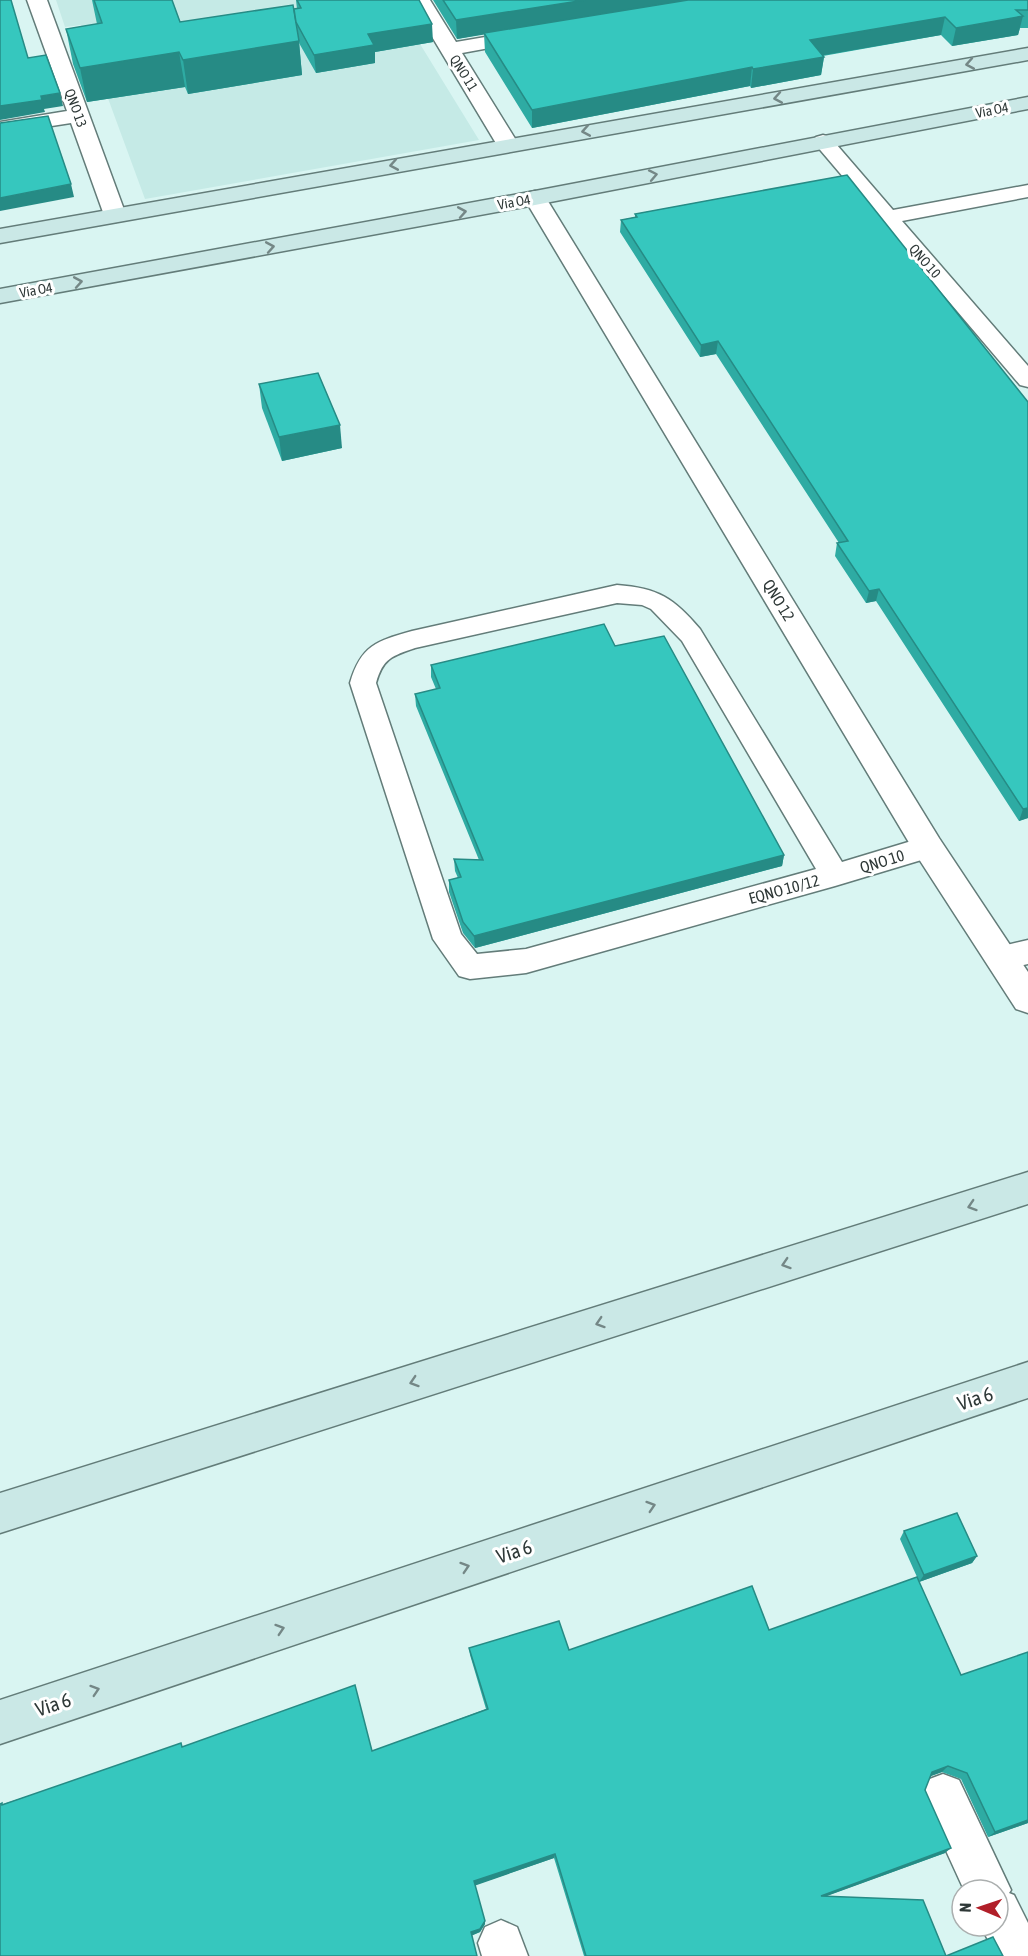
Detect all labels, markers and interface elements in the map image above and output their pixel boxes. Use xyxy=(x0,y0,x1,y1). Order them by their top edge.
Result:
street label: QNO 11 xyxy=(447,52,481,94)
one-way arrow xyxy=(966,58,975,70)
street label: QNO 13 xyxy=(62,87,90,129)
one-way arrow xyxy=(774,91,783,103)
street label: Via O4 xyxy=(974,99,1010,121)
one-way arrow xyxy=(582,125,591,137)
one-way arrow xyxy=(389,158,399,171)
one-way arrow xyxy=(648,169,658,182)
street label: Via O4 xyxy=(496,191,532,213)
one-way arrow xyxy=(457,206,466,218)
one-way arrow xyxy=(265,241,275,254)
street label: QNO 10 xyxy=(906,241,944,282)
one-way arrow xyxy=(73,276,83,289)
street label: Via O4 xyxy=(18,279,54,301)
street label: QNO 12 xyxy=(760,576,798,624)
street label: QNO 10 xyxy=(858,846,906,876)
street label: EQNO 10/12 xyxy=(747,871,821,907)
one-way arrow xyxy=(967,1198,978,1211)
one-way arrow xyxy=(781,1257,792,1270)
one-way arrow xyxy=(595,1316,606,1328)
one-way arrow xyxy=(409,1375,420,1387)
street label: Via 6 xyxy=(954,1382,996,1414)
one-way arrow xyxy=(645,1500,656,1513)
street label: Via 6 xyxy=(493,1535,535,1567)
one-way arrow xyxy=(460,1562,470,1575)
one-way arrow xyxy=(274,1623,285,1636)
one-way arrow xyxy=(89,1685,100,1697)
street label: Via 6 xyxy=(32,1688,74,1720)
north arrow xyxy=(950,1878,1010,1938)
text: N xyxy=(956,1902,974,1913)

